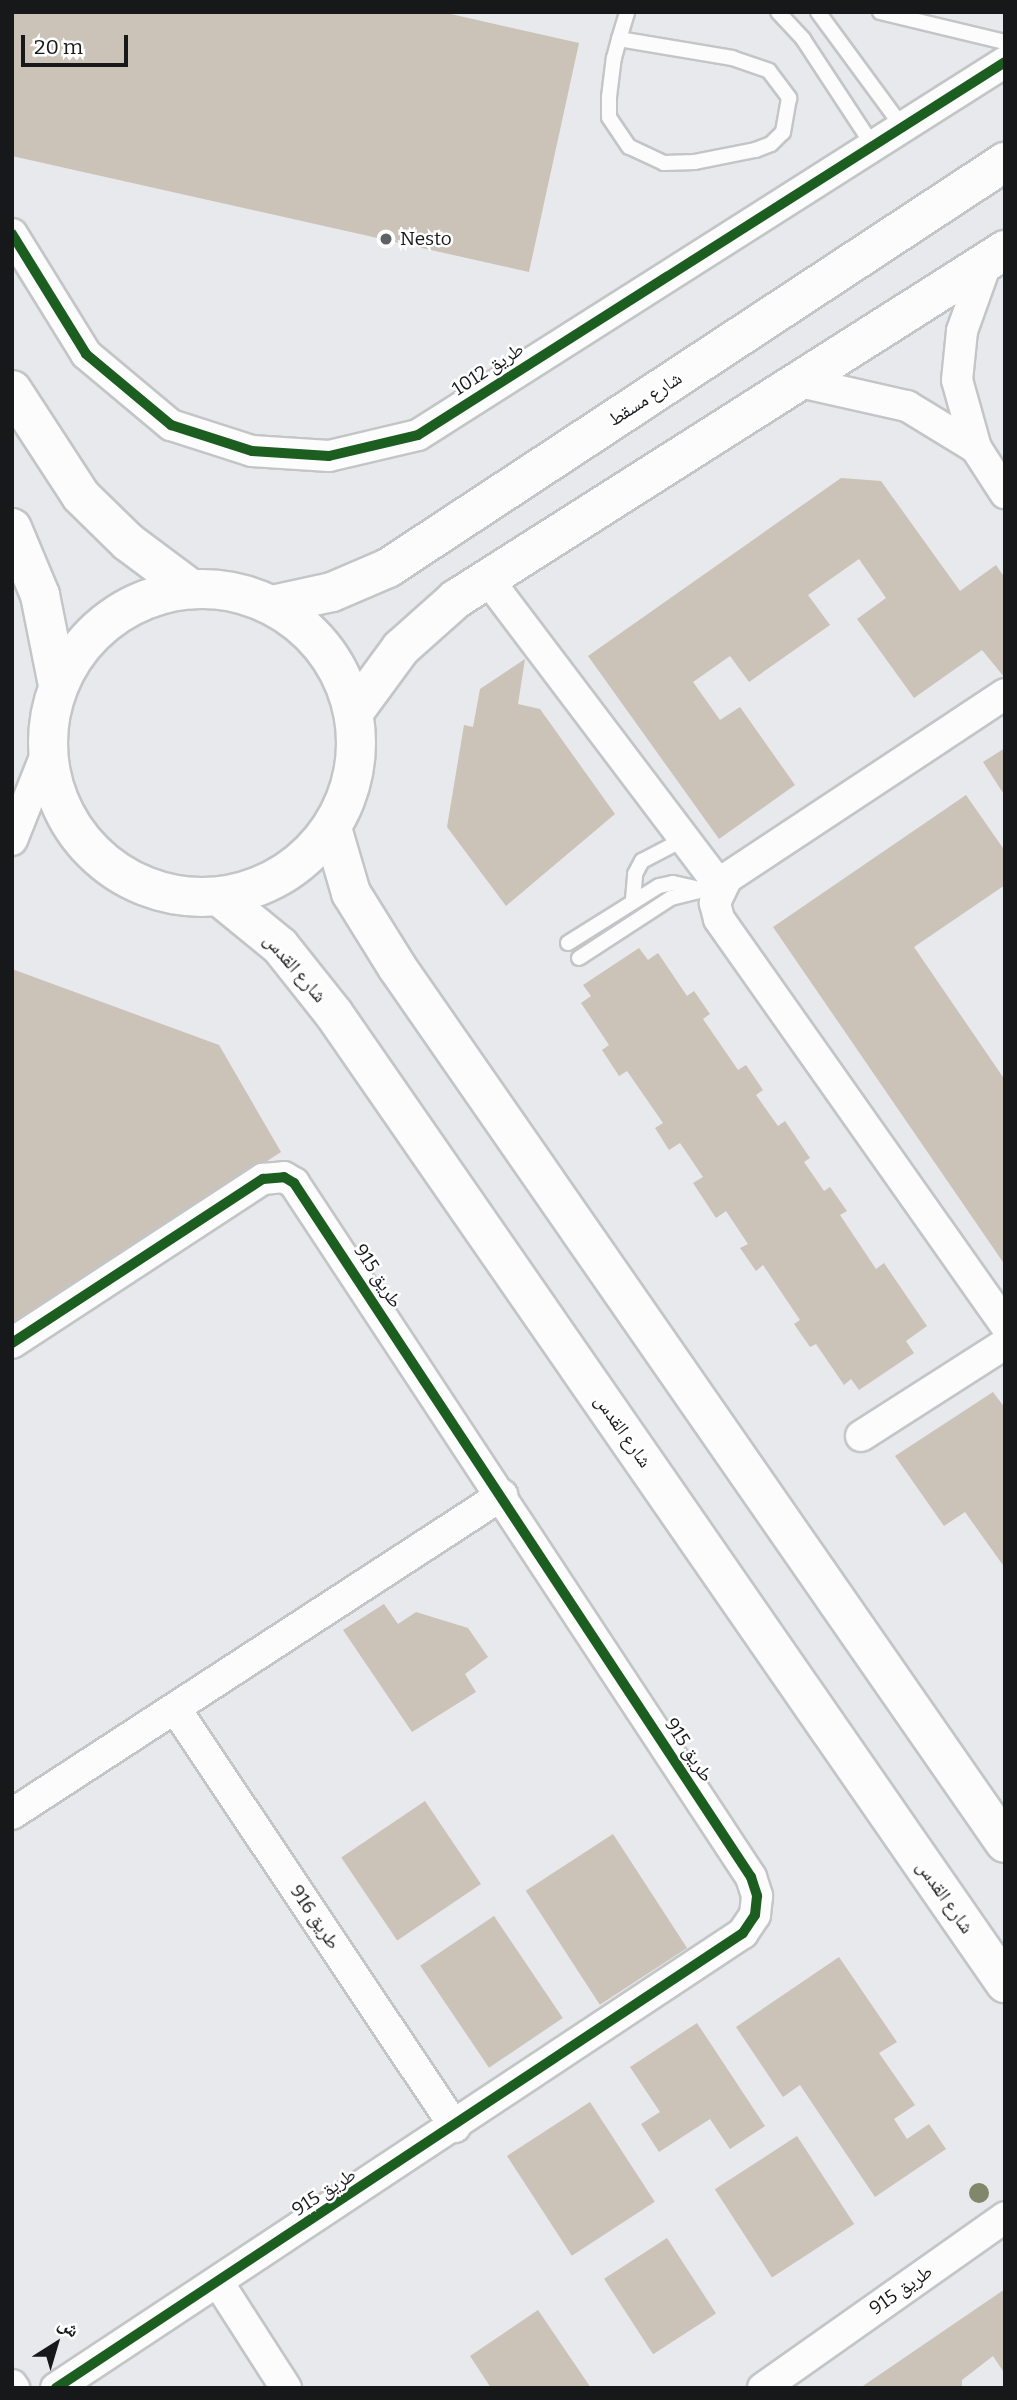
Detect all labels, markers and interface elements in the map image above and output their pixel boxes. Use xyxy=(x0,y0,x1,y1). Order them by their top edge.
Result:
scale bar xyxy=(24,21,131,65)
text: 20 m xyxy=(34,34,83,60)
place label: Nesto xyxy=(400,228,452,250)
marker: Nesto xyxy=(378,231,394,247)
street label: طريق 1012 xyxy=(448,337,528,401)
street label: شارع مسقط xyxy=(604,367,686,431)
street label: شارع القدس xyxy=(259,929,331,1007)
street label: طريق 915 xyxy=(349,1240,407,1312)
street label: شارع القدس xyxy=(590,1390,656,1472)
street label: طريق 915 xyxy=(660,1714,718,1786)
street label: شارع القدس xyxy=(912,1856,978,1938)
street label: طريق 916 xyxy=(285,1880,345,1954)
street label: طريق 915 xyxy=(288,2163,360,2221)
street label: طريق 915 xyxy=(865,2260,937,2320)
north arrow xyxy=(21,2309,91,2379)
text: ش xyxy=(54,2312,84,2342)

